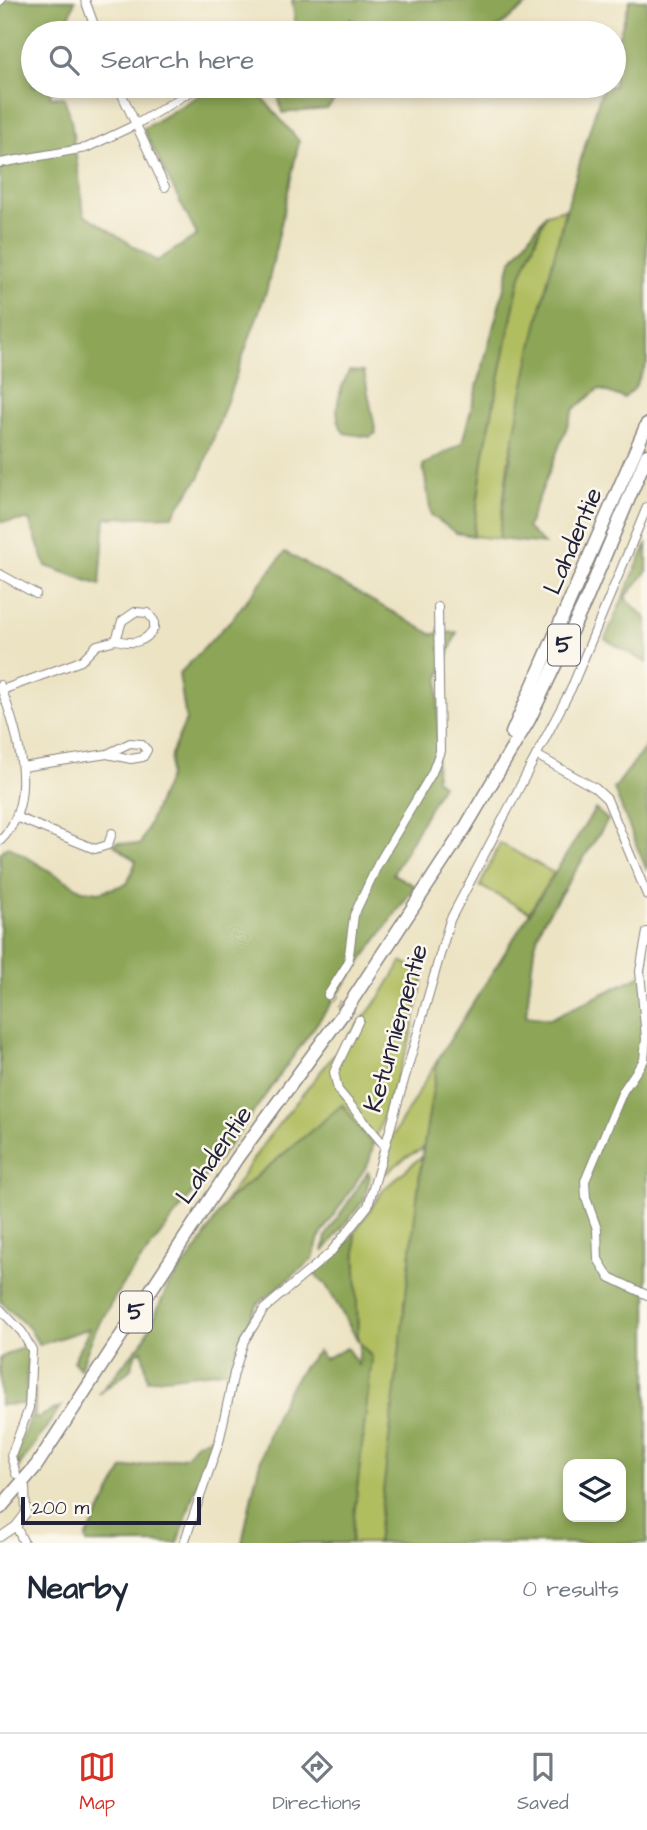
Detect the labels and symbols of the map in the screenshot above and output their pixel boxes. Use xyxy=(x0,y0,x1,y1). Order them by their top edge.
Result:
street label: Lahdentie xyxy=(534,482,612,600)
road number: 5 xyxy=(548,624,580,666)
street label: Ketunniementie xyxy=(355,940,437,1116)
street label: Lahdentie xyxy=(167,1098,261,1212)
road number: 5 xyxy=(120,1292,152,1332)
scale bar xyxy=(21,1494,201,1526)

